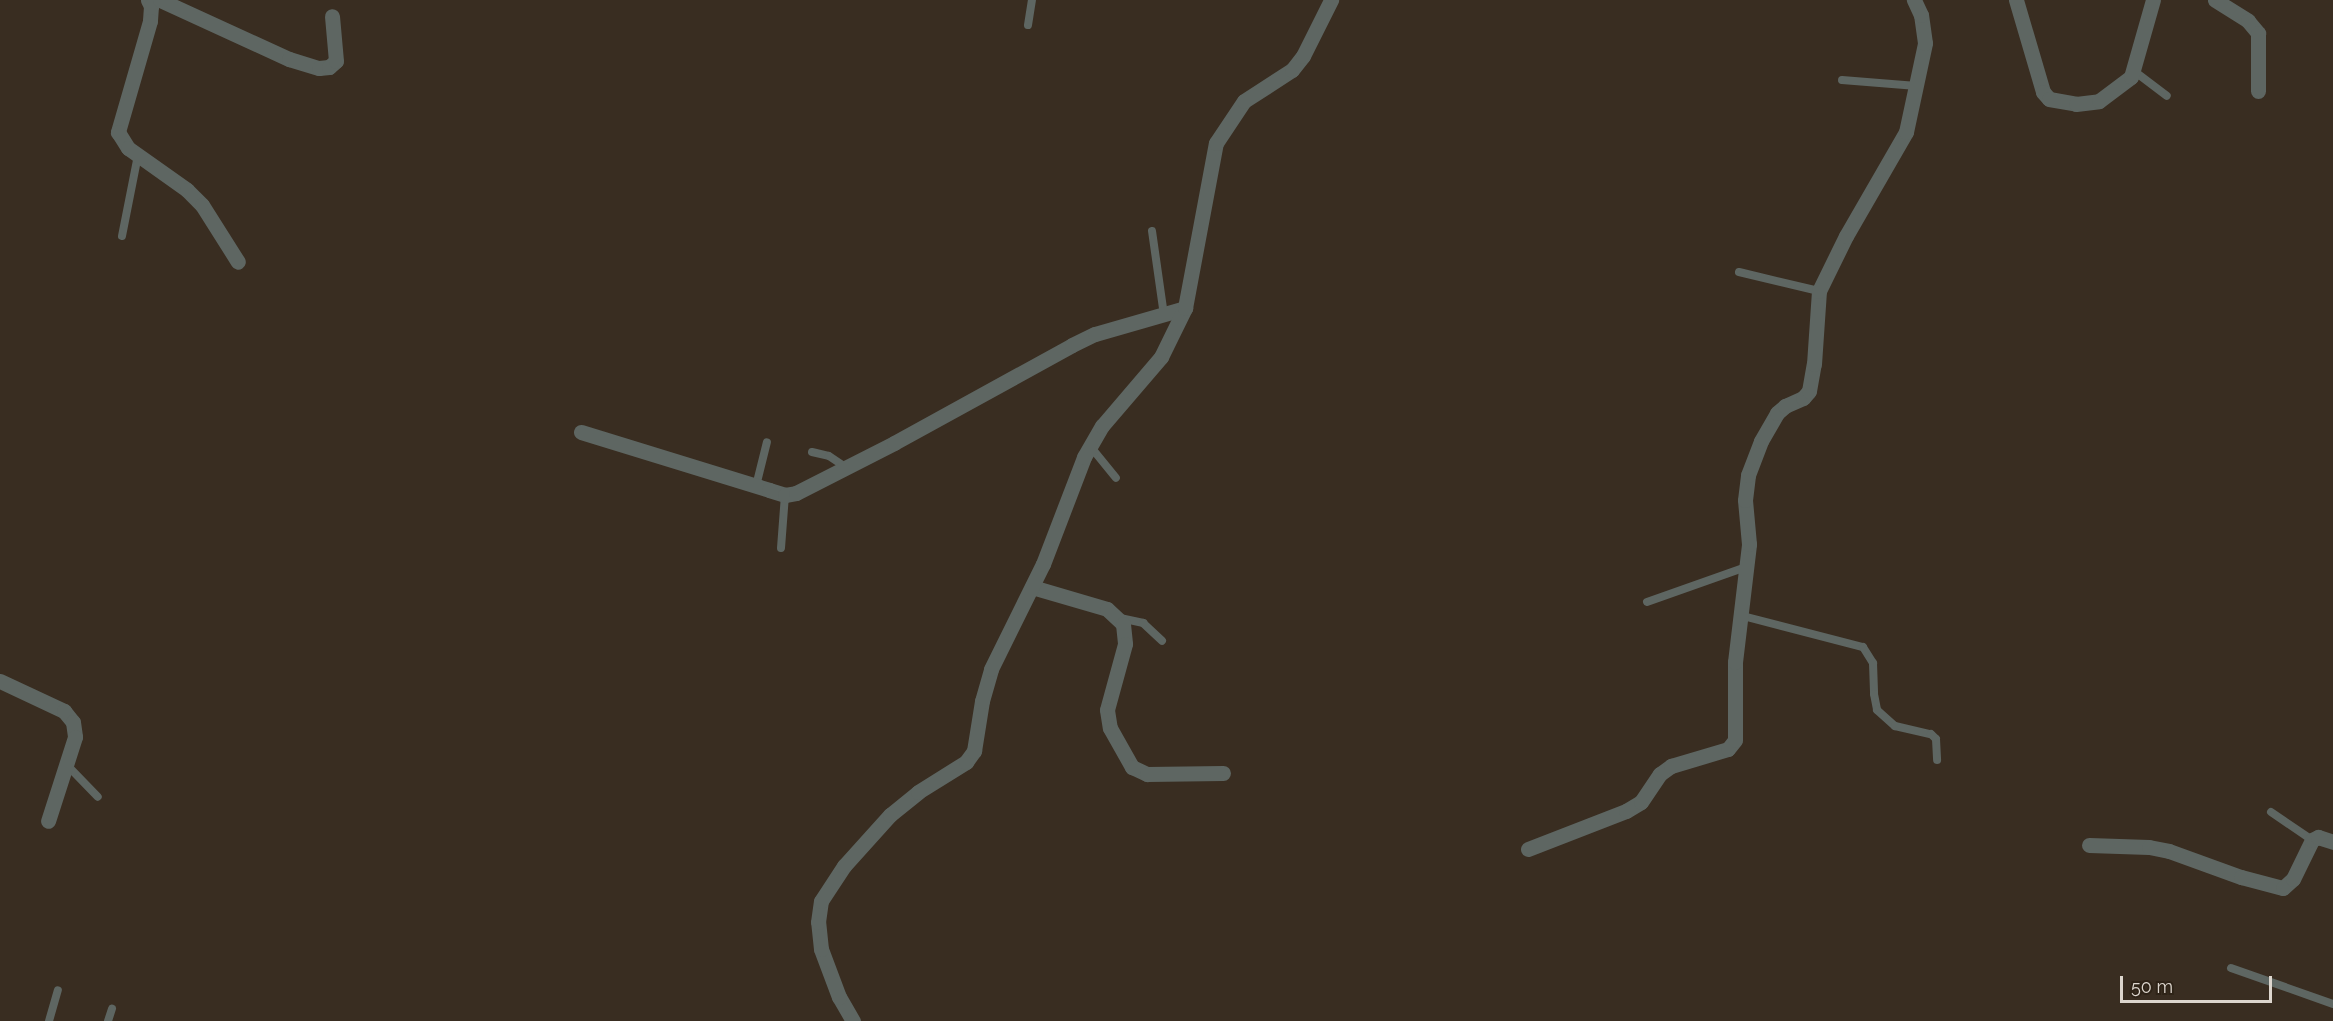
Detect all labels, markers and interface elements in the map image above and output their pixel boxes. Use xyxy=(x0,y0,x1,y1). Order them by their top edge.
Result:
scale bar xyxy=(2123,964,2274,1002)
text: 50 m xyxy=(2131,976,2173,997)

